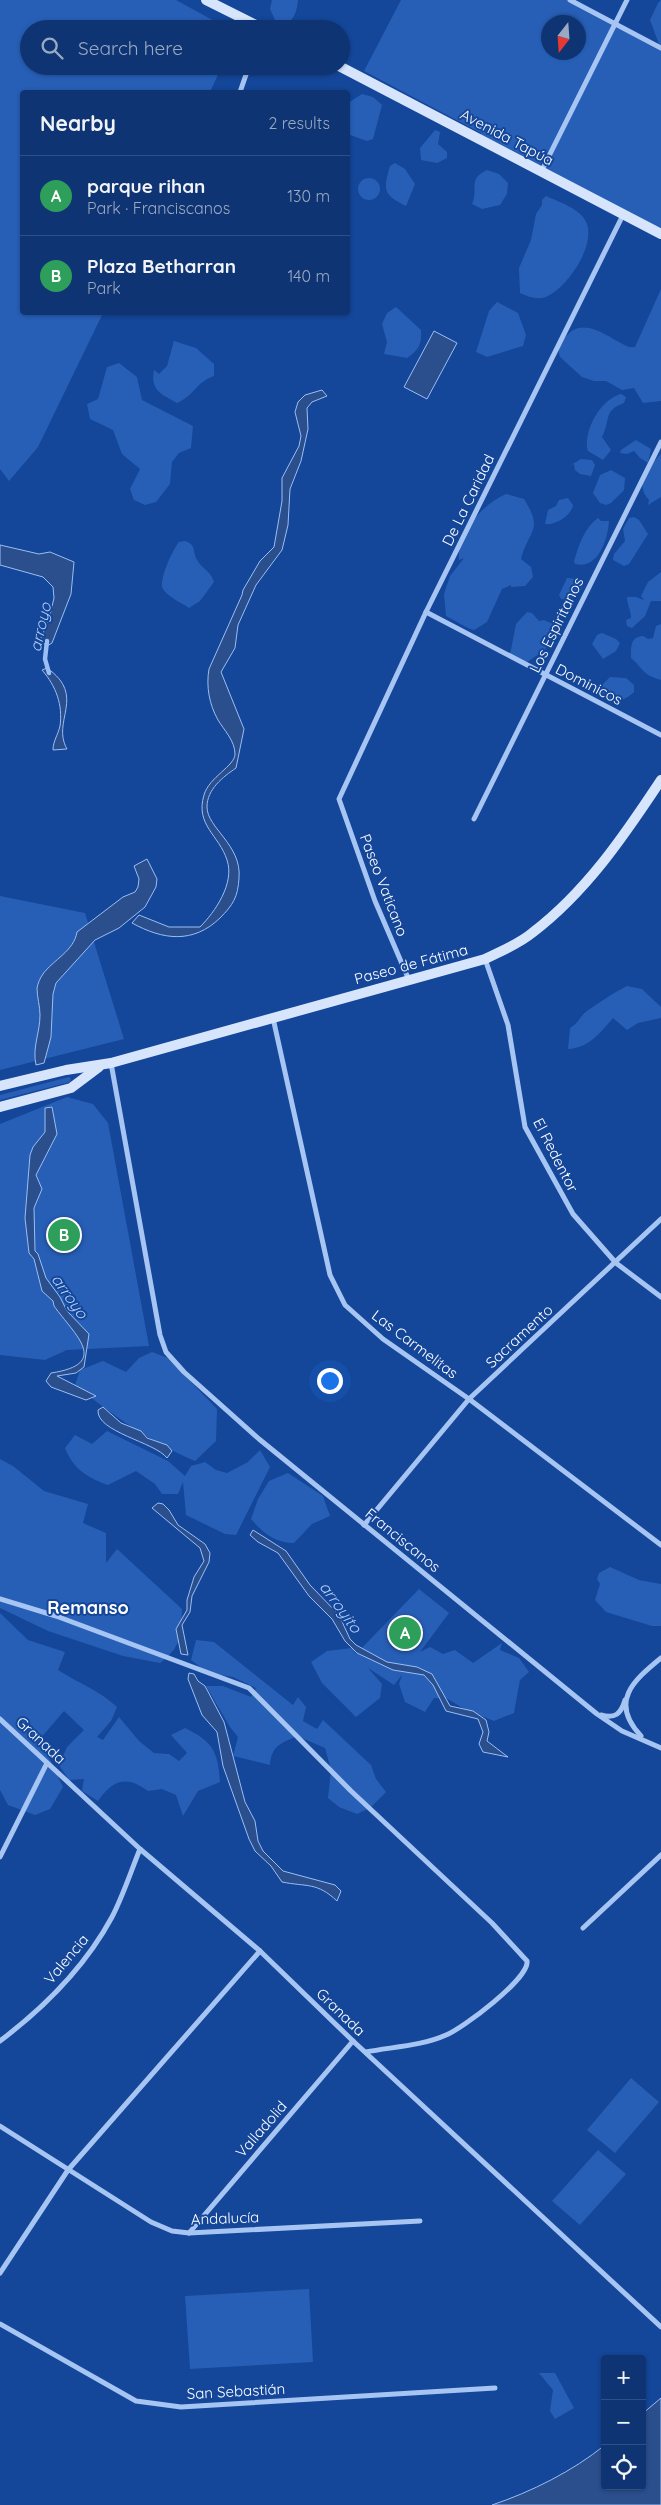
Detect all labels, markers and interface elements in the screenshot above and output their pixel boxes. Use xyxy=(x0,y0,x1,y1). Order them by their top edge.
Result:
north arrow xyxy=(541,15,586,60)
search box xyxy=(20,20,350,75)
icon: search xyxy=(38,34,66,62)
text: Search here xyxy=(78,36,183,60)
street label: Avenida Tapúa xyxy=(457,104,557,170)
text: Nearby xyxy=(40,110,116,136)
text: 2 results xyxy=(268,113,330,133)
text: parque rihan xyxy=(87,174,205,198)
text: A xyxy=(51,186,61,206)
text: 130 m xyxy=(287,186,330,206)
text: Park · Franciscanos xyxy=(87,198,230,218)
text: Plaza Betharran xyxy=(87,254,236,278)
text: B xyxy=(51,266,61,286)
text: 140 m xyxy=(287,266,330,286)
text: Park xyxy=(87,278,121,298)
street label: De La Caridad xyxy=(438,451,498,549)
street label: Los Espiritanos xyxy=(525,574,587,676)
water label: arroyo xyxy=(25,599,56,654)
street label: Dominicos xyxy=(552,659,626,709)
street label: Paseo Vaticano xyxy=(356,831,412,939)
street label: Paseo de Fátima xyxy=(352,940,470,988)
street label: El Redentor xyxy=(529,1115,583,1195)
pin: B xyxy=(48,1216,80,1254)
water label: arroyo xyxy=(47,1270,93,1323)
street label: Sacramento xyxy=(481,1300,557,1372)
street label: Las Carmelitas xyxy=(368,1305,462,1383)
your location xyxy=(317,1368,343,1394)
street label: Franciscanos xyxy=(362,1504,444,1576)
water label: arroyito xyxy=(316,1577,367,1638)
district label: Remanso xyxy=(47,1596,129,1619)
pin: A xyxy=(389,1614,421,1652)
street label: Granada xyxy=(12,1712,70,1768)
street label: Valencia xyxy=(40,1930,92,1988)
street label: Granada xyxy=(312,1984,370,2040)
street label: Valladolid xyxy=(231,2097,291,2161)
street label: Andalucía xyxy=(190,2207,260,2229)
map controls xyxy=(601,2355,646,2490)
button: + xyxy=(601,2355,646,2400)
street label: San Sebastián xyxy=(186,2379,286,2403)
button: − xyxy=(601,2400,646,2445)
button: locate xyxy=(601,2445,646,2490)

